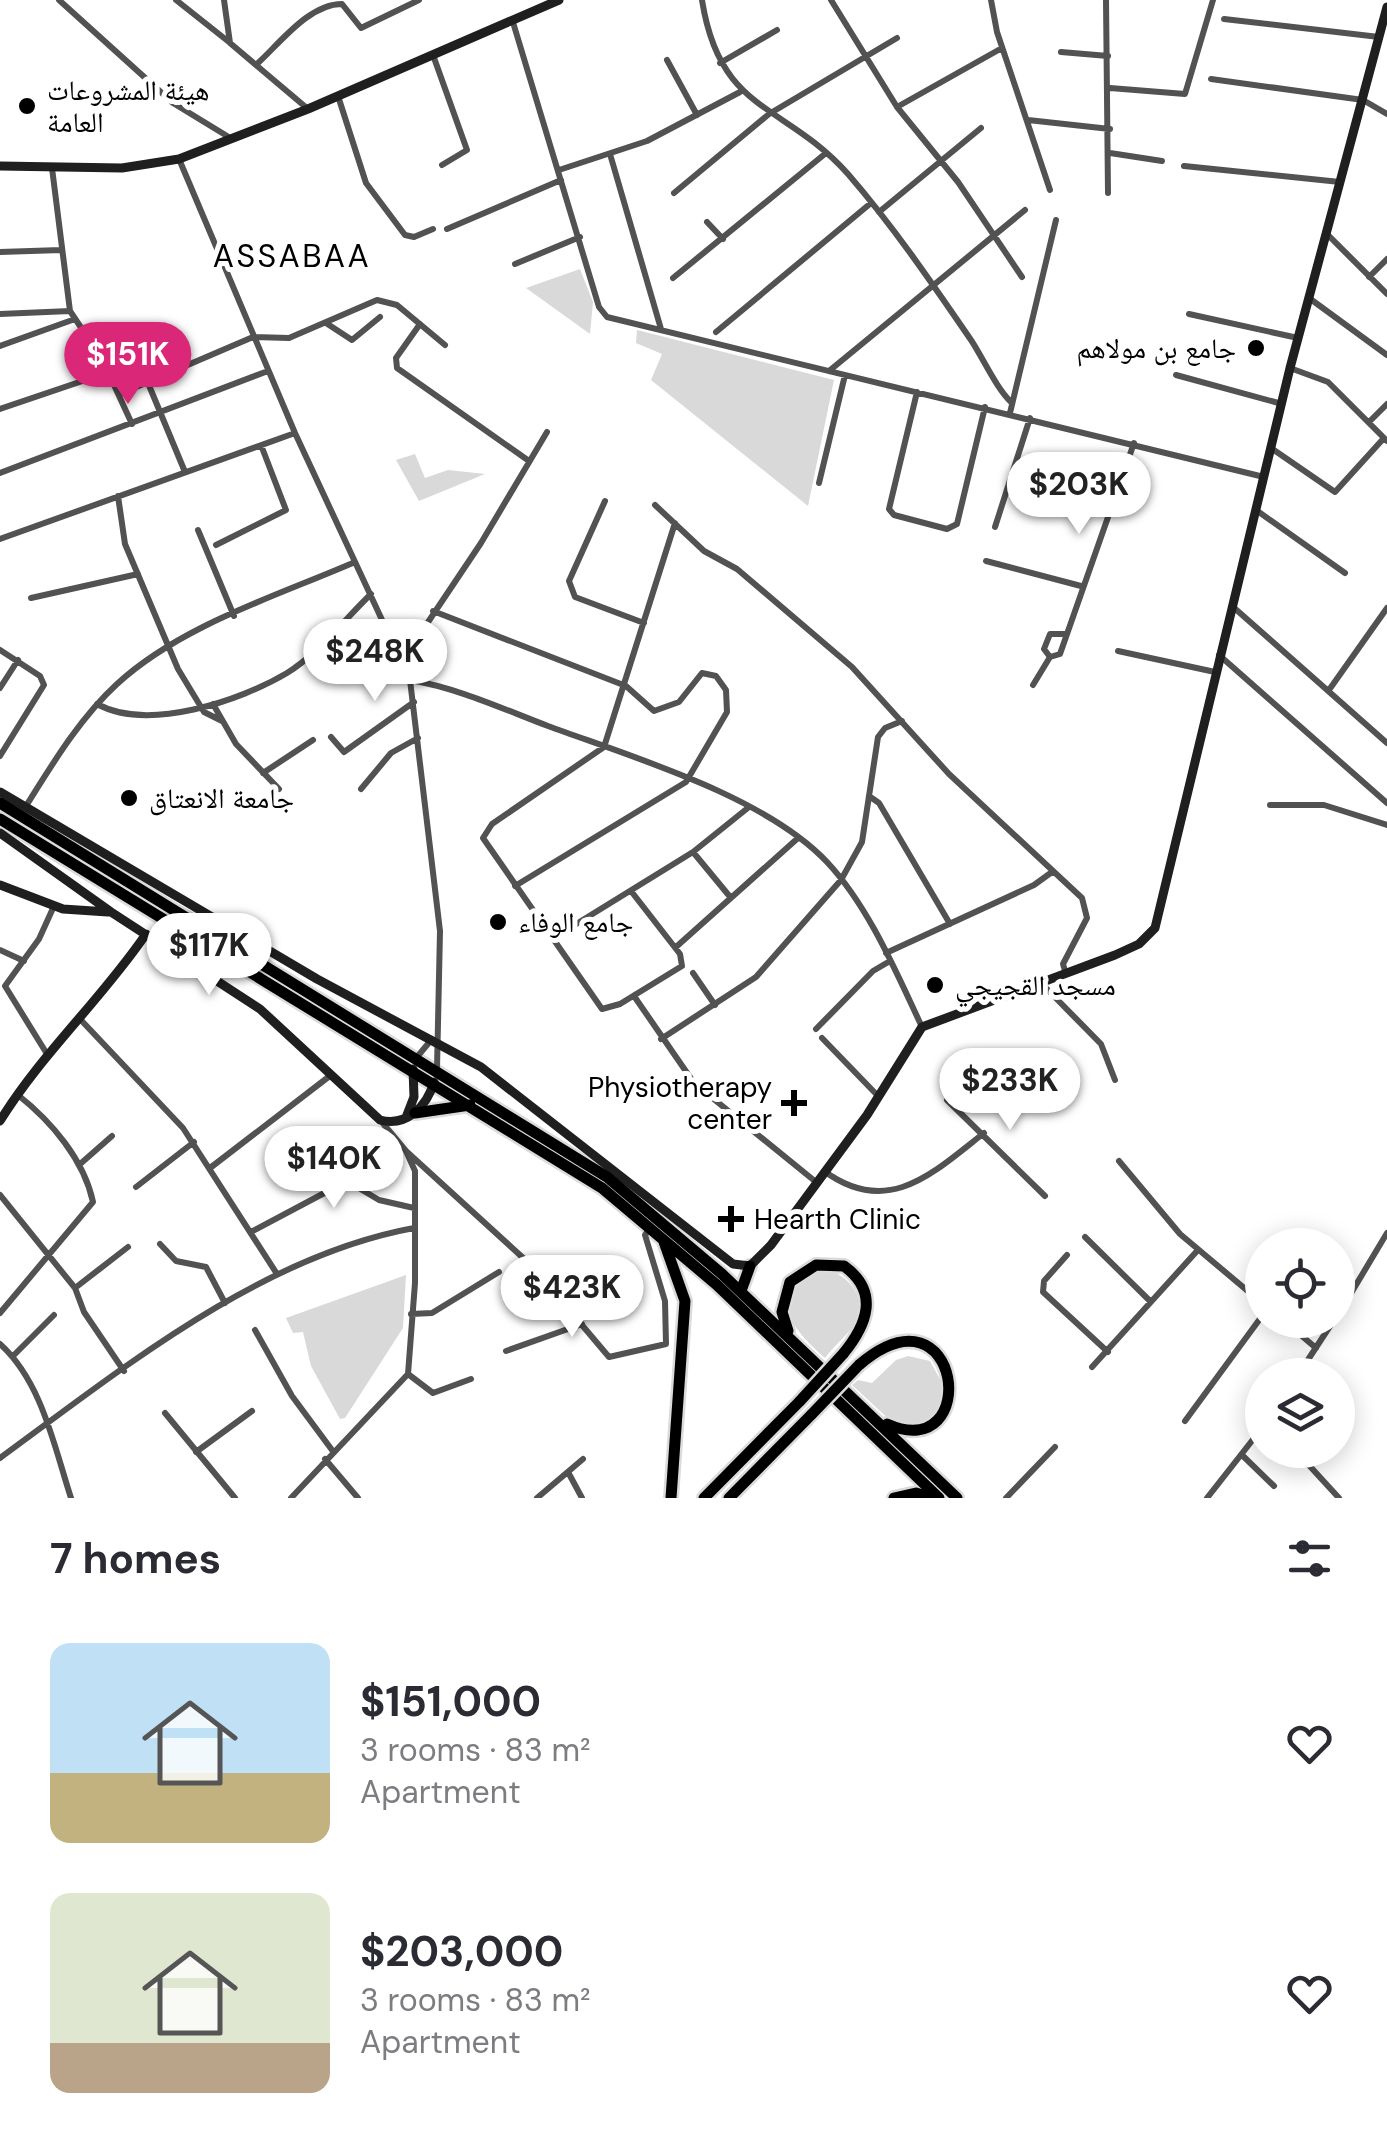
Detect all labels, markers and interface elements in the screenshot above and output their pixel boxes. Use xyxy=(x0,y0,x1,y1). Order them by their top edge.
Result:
place label: هيئة المشروعات العامة xyxy=(47,72,210,141)
marker: هيئة المشروعات العامة xyxy=(16,95,38,117)
district label: ASSABAA xyxy=(213,235,371,277)
pin: $151K xyxy=(58,322,198,407)
place label: جامع بن مولاهم xyxy=(1077,330,1236,367)
text: $151K xyxy=(86,333,170,375)
marker: جامع بن مولاهم xyxy=(1245,337,1267,359)
pin: $203K xyxy=(1009,452,1149,537)
text: $203K xyxy=(1029,463,1129,505)
pin: $248K xyxy=(305,619,445,704)
text: $248K xyxy=(325,630,425,672)
place label: جامعة الانعتاق xyxy=(149,780,294,817)
marker: جامعة الانعتاق xyxy=(118,787,140,809)
place label: جامع الوفاء xyxy=(518,904,633,941)
marker: جامع الوفاء xyxy=(487,911,509,933)
pin: $117K xyxy=(139,913,279,998)
text: $117K xyxy=(169,924,249,966)
place label: مسجد القجيجي xyxy=(955,967,1116,1008)
marker: مسجد القجيجي xyxy=(924,974,946,996)
pin: $233K xyxy=(940,1048,1080,1133)
text: $233K xyxy=(961,1059,1059,1101)
place label: Physiotherapy center xyxy=(588,1069,772,1138)
marker: Physiotherapy center xyxy=(781,1090,807,1116)
pin: $140K xyxy=(264,1126,404,1211)
text: $140K xyxy=(286,1137,382,1179)
place label: Hearth Clinic xyxy=(754,1201,921,1238)
marker: Hearth Clinic xyxy=(718,1206,744,1232)
map controls xyxy=(1245,1228,1355,1468)
button: locate xyxy=(1245,1228,1355,1338)
pin: $423K xyxy=(502,1255,642,1340)
text: $423K xyxy=(523,1266,621,1308)
button: layers xyxy=(1245,1358,1355,1468)
text: 7 homes xyxy=(50,1531,221,1586)
icon: filters xyxy=(1282,1531,1337,1586)
text: $151,000 xyxy=(360,1674,541,1729)
icon: home xyxy=(130,1683,250,1803)
icon: heart xyxy=(1282,1716,1337,1771)
text: 3 rooms · 83 m² xyxy=(360,1729,591,1771)
text: Apartment xyxy=(360,1771,521,1813)
text: $203,000 xyxy=(360,1924,563,1979)
icon: home xyxy=(130,1933,250,2053)
icon: heart xyxy=(1282,1966,1337,2021)
text: 3 rooms · 83 m² xyxy=(360,1979,591,2021)
text: Apartment xyxy=(360,2021,521,2063)

